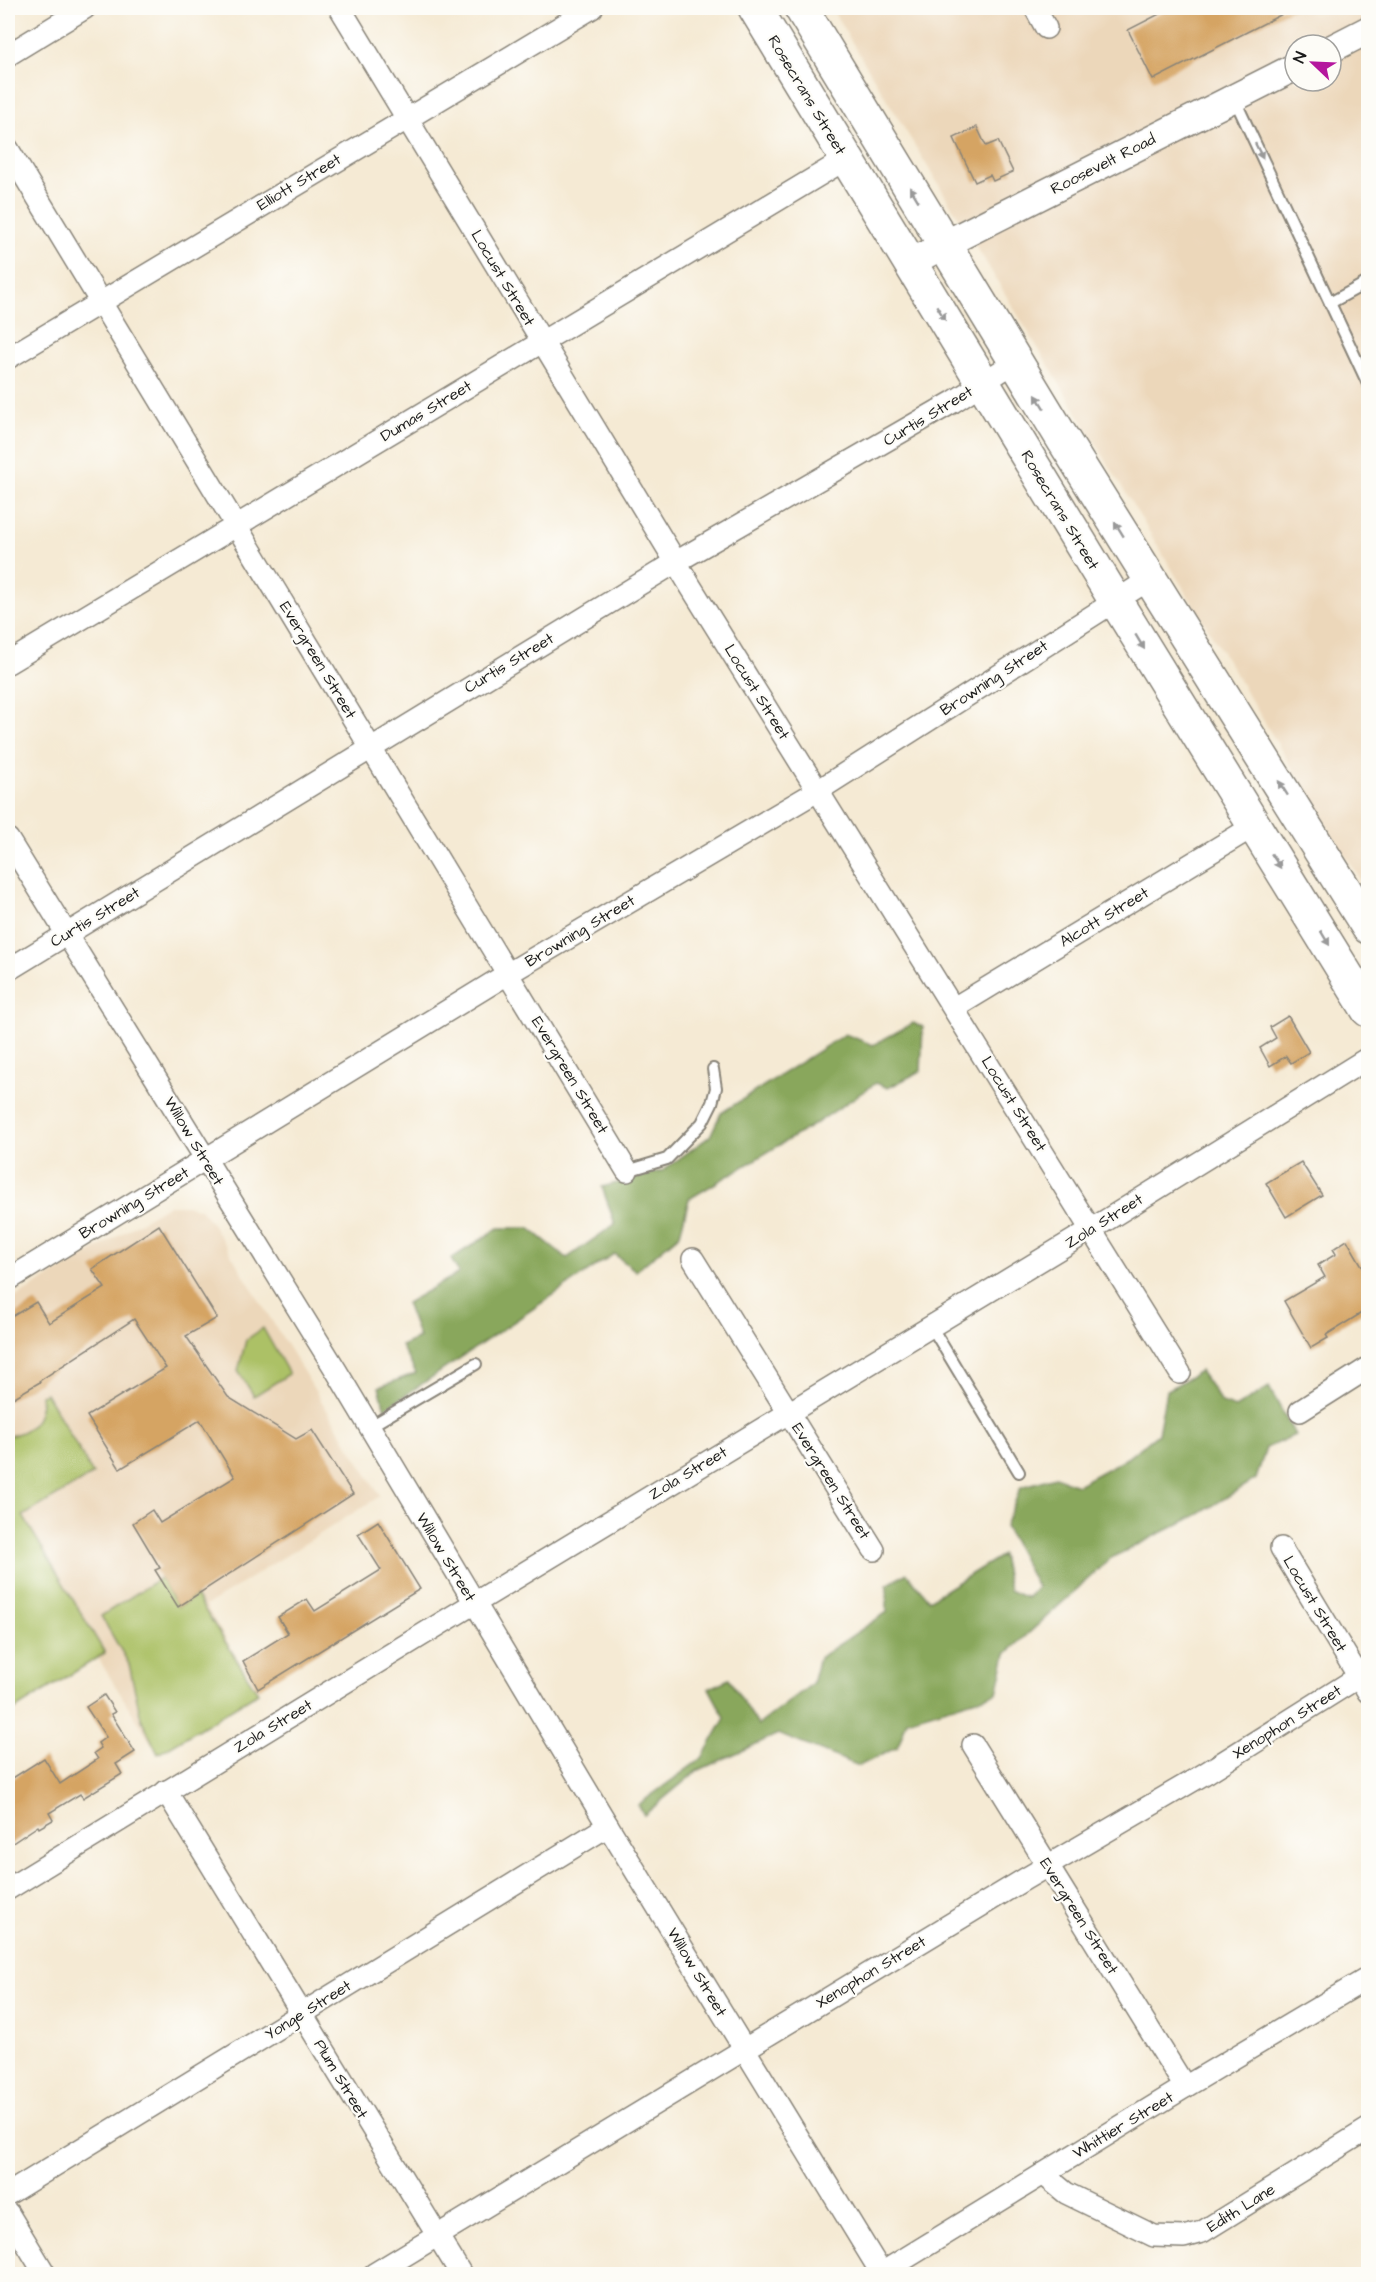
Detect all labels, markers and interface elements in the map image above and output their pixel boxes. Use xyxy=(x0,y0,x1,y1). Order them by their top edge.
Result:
street label: Rosecrans Street xyxy=(763,31,852,159)
north arrow xyxy=(1283,33,1343,93)
text: N xyxy=(1288,49,1312,66)
street label: Roosevelt Road xyxy=(1047,128,1159,200)
one-way arrow xyxy=(1254,142,1263,159)
street label: Elliott Street xyxy=(253,148,346,216)
one-way arrow xyxy=(909,186,920,202)
street label: Locust Street xyxy=(466,226,541,331)
one-way arrow xyxy=(936,305,946,322)
street label: Dumas Street xyxy=(376,375,476,447)
street label: Curtis Street xyxy=(879,380,977,451)
one-way arrow xyxy=(1034,394,1045,410)
street label: Rosecrans Street xyxy=(1016,446,1105,574)
one-way arrow xyxy=(1114,521,1125,537)
street label: Evergreen Street xyxy=(273,597,362,724)
street label: Curtis Street xyxy=(460,627,558,698)
one-way arrow xyxy=(1135,633,1146,650)
street label: Browning Street xyxy=(936,635,1053,722)
street label: Locust Street xyxy=(719,640,795,744)
one-way arrow xyxy=(1277,780,1288,796)
one-way arrow xyxy=(1271,852,1282,869)
street label: Curtis Street xyxy=(46,881,144,952)
street label: Alcott Street xyxy=(1055,881,1153,952)
street label: Browning Street xyxy=(521,889,640,973)
one-way arrow xyxy=(1319,930,1330,946)
street label: Evergreen Street xyxy=(525,1012,614,1139)
street label: Locust Street xyxy=(976,1052,1052,1156)
street label: Willow Street xyxy=(159,1092,230,1190)
street label: Browning Street xyxy=(75,1161,194,1245)
street label: Zola Street xyxy=(1061,1188,1148,1254)
street label: Evergreen Street xyxy=(785,1419,876,1544)
street label: Zola Street xyxy=(645,1441,732,1505)
street label: Willow Street xyxy=(411,1508,482,1606)
street label: Locust Street xyxy=(1278,1552,1353,1657)
street label: Xenophon Street xyxy=(1228,1679,1346,1764)
street label: Zola Street xyxy=(230,1694,317,1758)
street label: Evergreen Street xyxy=(1033,1854,1124,1979)
street label: Willow Street xyxy=(662,1923,733,2021)
street label: Xenophon Street xyxy=(812,1930,931,2014)
street label: Yonge Street xyxy=(261,1974,356,2046)
street label: Plum Street xyxy=(309,2035,374,2123)
street label: Whittier Street xyxy=(1068,2086,1178,2164)
street label: Edith Lane xyxy=(1203,2178,1280,2238)

